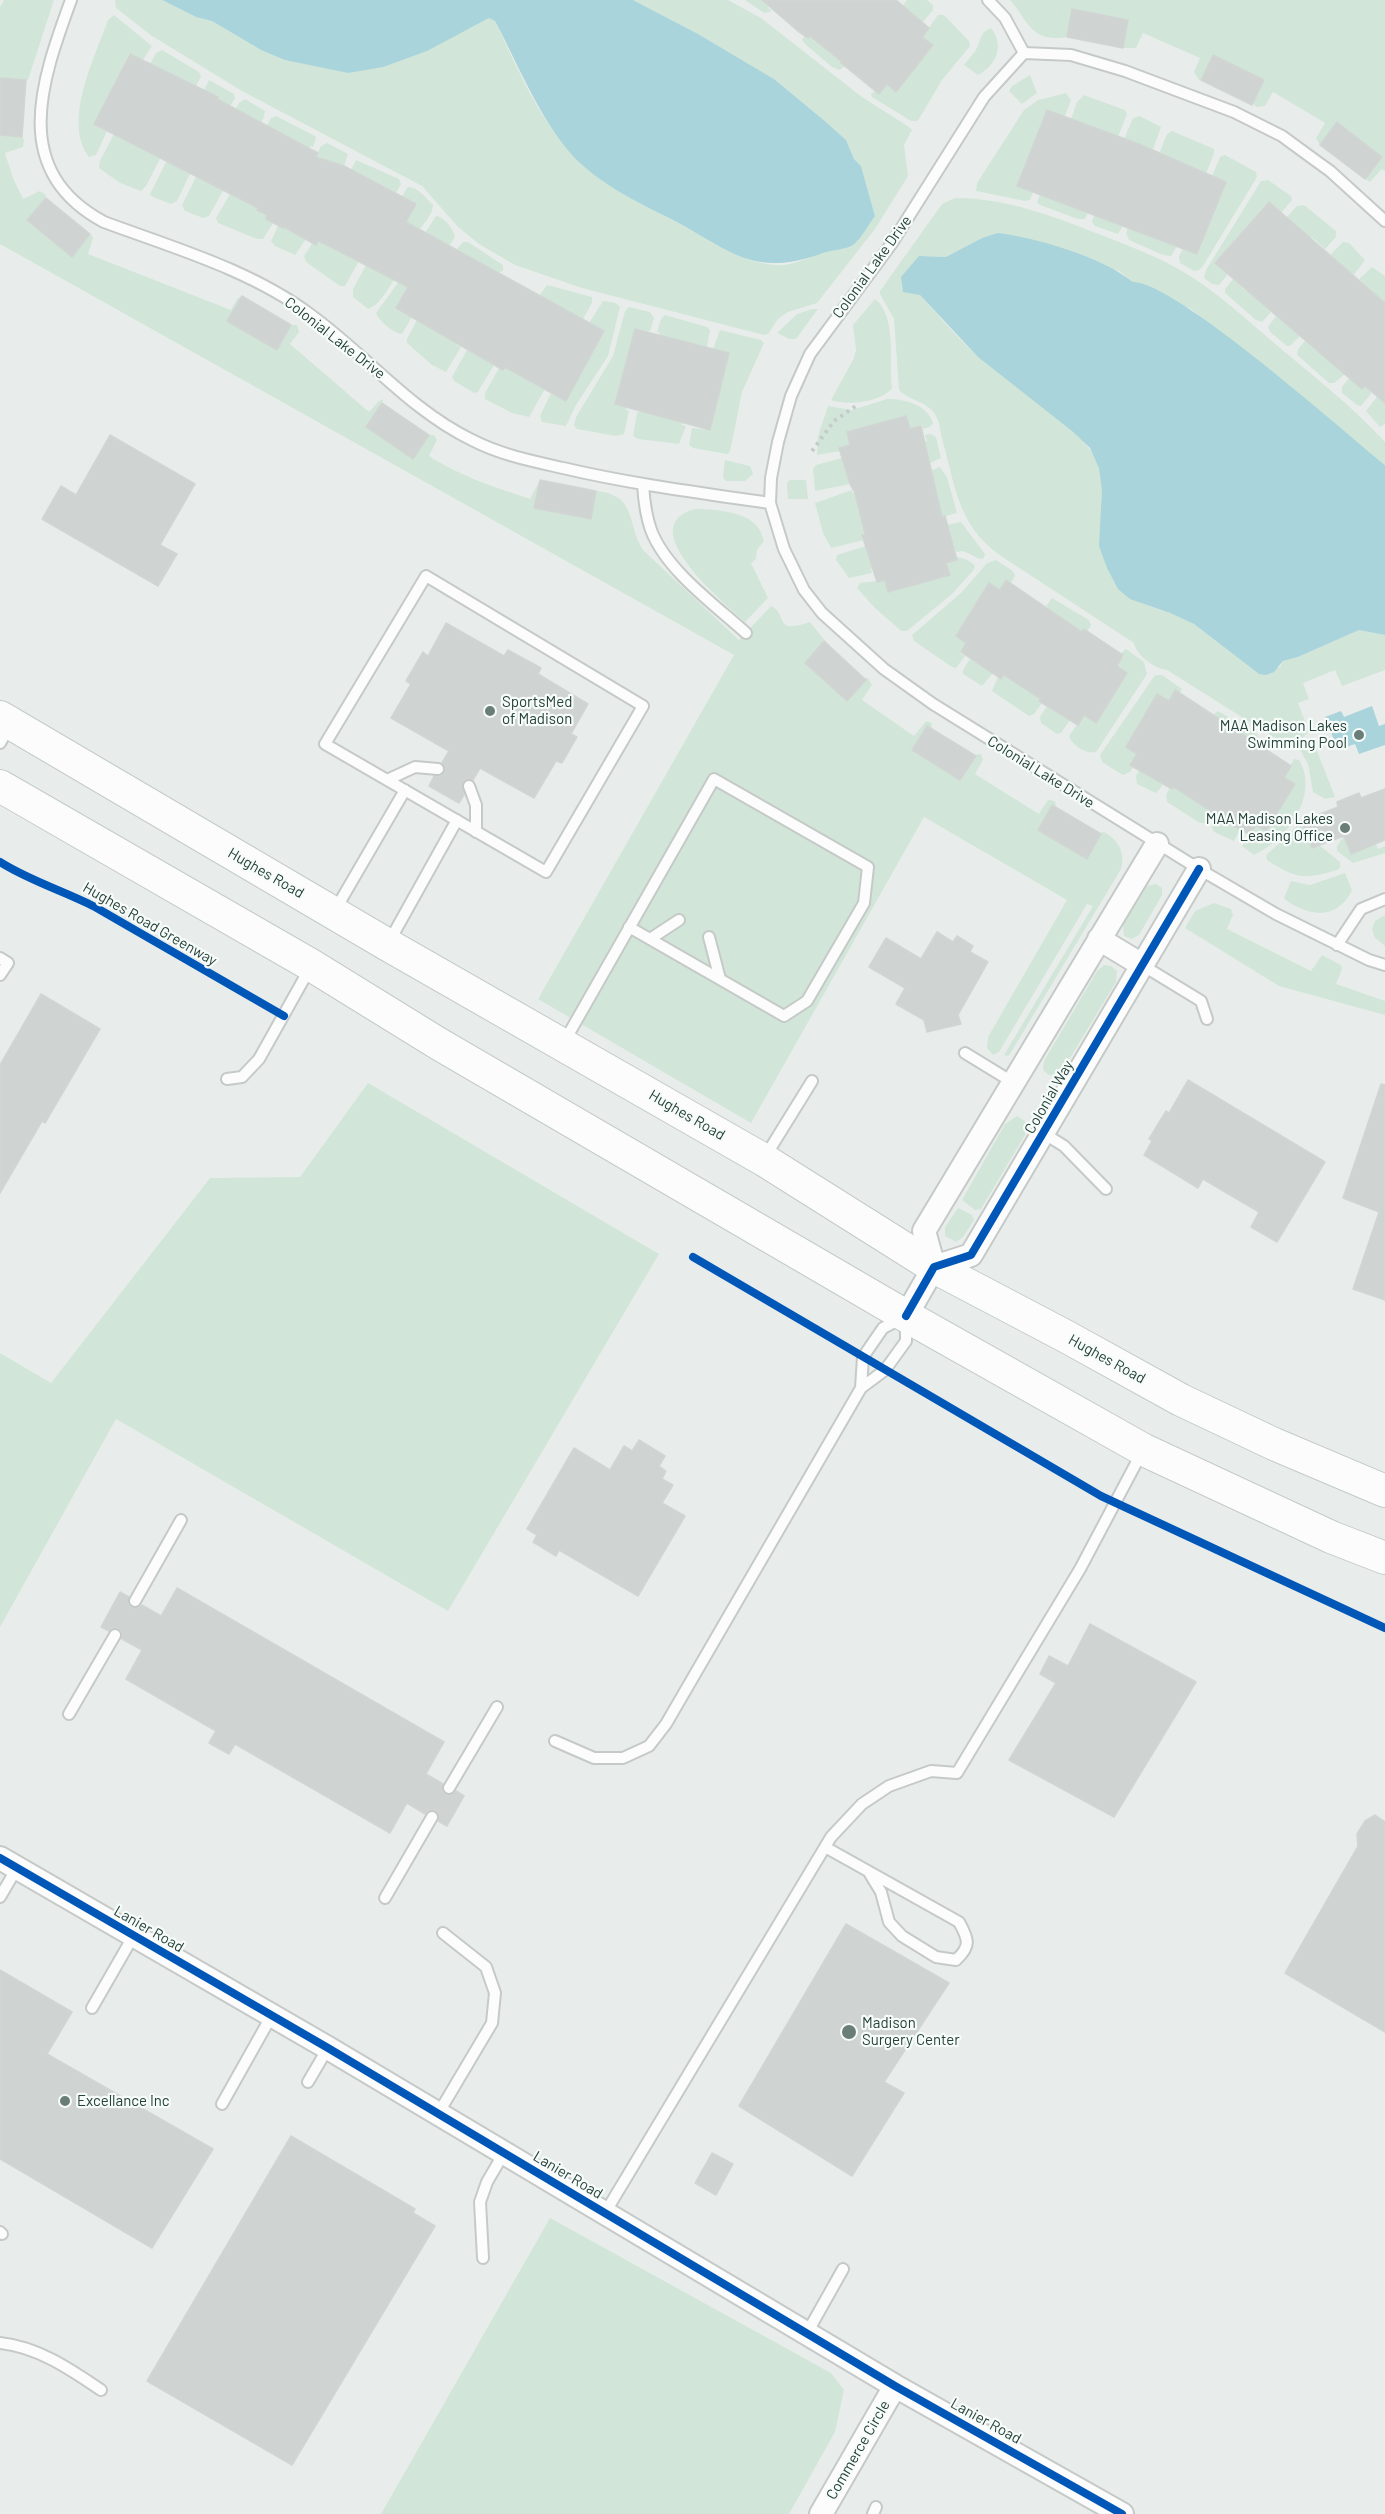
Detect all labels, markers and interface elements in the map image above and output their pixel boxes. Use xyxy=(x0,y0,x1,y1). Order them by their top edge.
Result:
street label: Colonial Lake Drive xyxy=(829,212,915,322)
street label: Colonial Lake Drive xyxy=(281,293,389,383)
place label: SportsMed of Madison xyxy=(502,693,572,728)
marker: SportsMed of Madison xyxy=(483,704,497,718)
place label: MAA Madison Lakes Swimming Pool xyxy=(1220,717,1347,752)
marker: MAA Madison Lakes Swimming Pool xyxy=(1352,728,1366,742)
street label: Colonial Lake Drive xyxy=(984,732,1098,812)
place label: MAA Madison Lakes Leasing Office xyxy=(1206,810,1333,845)
marker: MAA Madison Lakes Leasing Office xyxy=(1338,821,1352,835)
street label: Hughes Road xyxy=(225,844,307,902)
street label: Hughes Road Greenway xyxy=(80,878,220,970)
street label: Colonial Way xyxy=(1021,1057,1077,1137)
street label: Hughes Road xyxy=(646,1086,728,1144)
street label: Hughes Road xyxy=(1065,1331,1149,1387)
street label: Lanier Road xyxy=(111,1902,187,1956)
place label: Madison Surgery Center xyxy=(862,2014,960,2049)
marker: Madison Surgery Center xyxy=(840,2023,858,2041)
place label: Excellance Inc xyxy=(77,2092,170,2110)
marker: Excellance Inc xyxy=(58,2094,72,2108)
street label: Lanier Road xyxy=(530,2147,606,2203)
street label: Lanier Road xyxy=(948,2394,1024,2448)
street label: Commerce Circle xyxy=(822,2397,894,2503)

